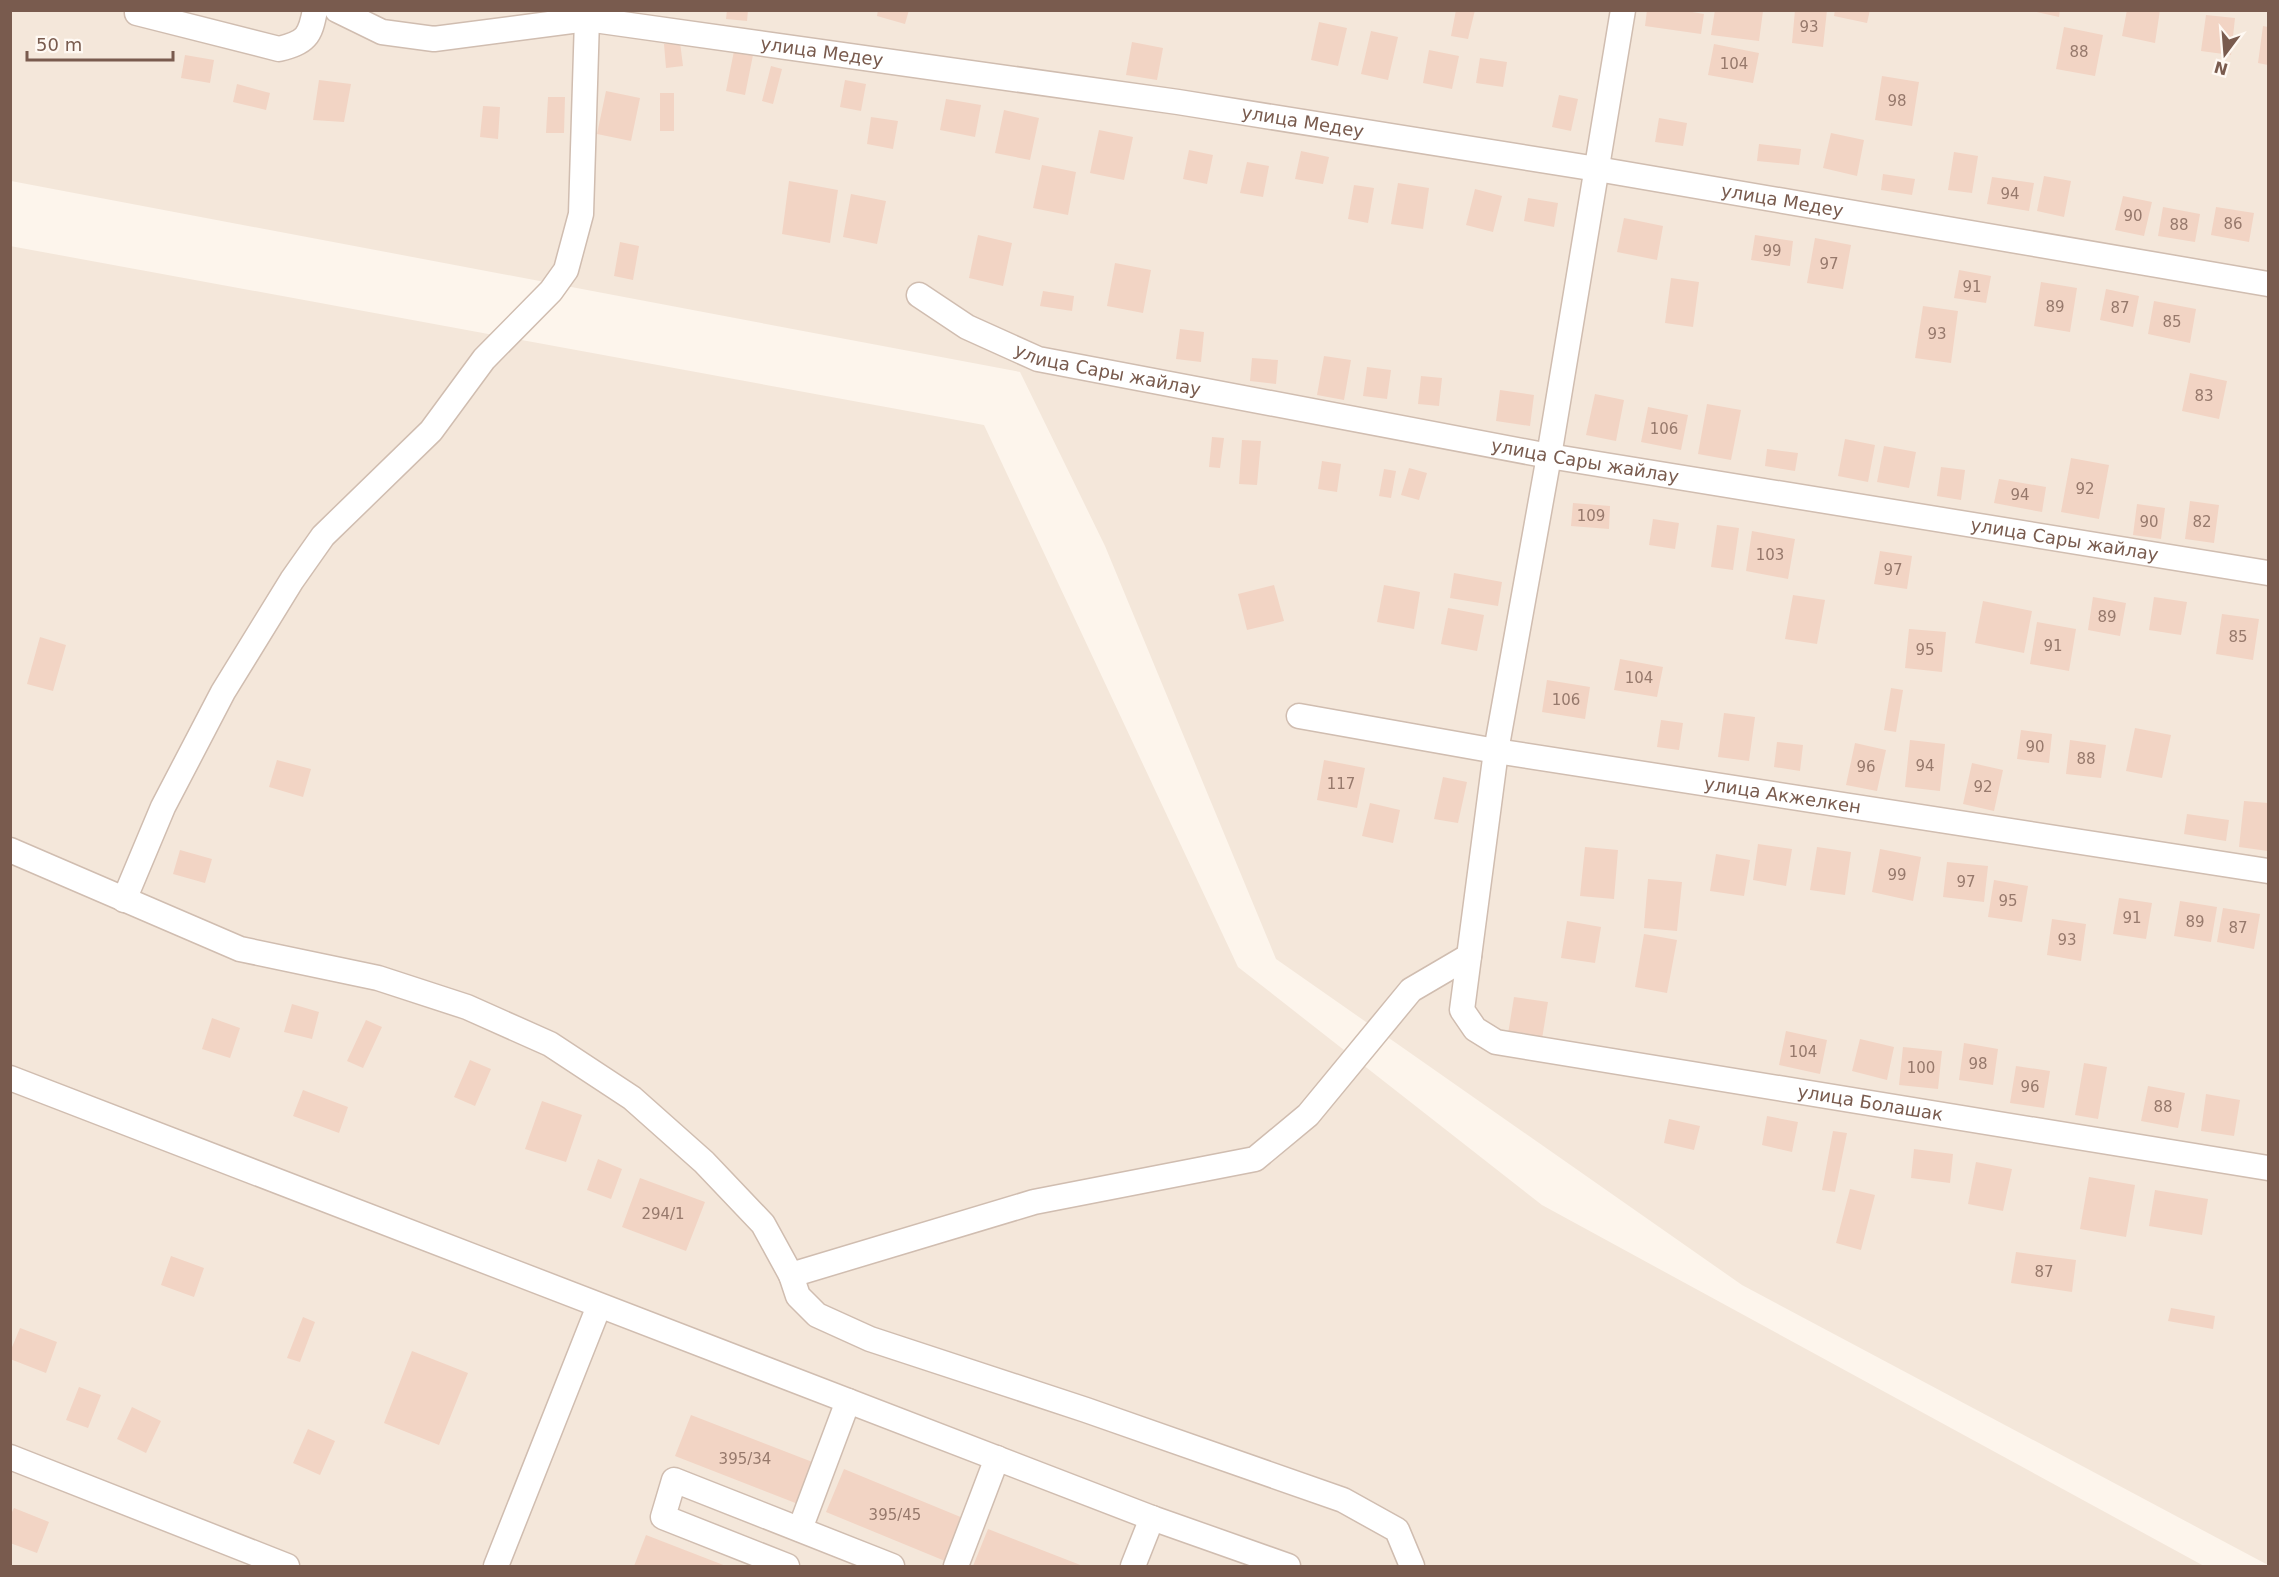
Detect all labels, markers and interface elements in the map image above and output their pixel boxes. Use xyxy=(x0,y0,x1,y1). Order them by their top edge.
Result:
house number: 93 xyxy=(1799,18,1819,36)
scale bar xyxy=(27,24,172,62)
north arrow xyxy=(2195,24,2255,84)
street label: улица Медеу xyxy=(759,32,885,71)
text: 50 m xyxy=(36,34,82,55)
house number: 88 xyxy=(2069,43,2089,61)
house number: 104 xyxy=(1720,55,1748,73)
text: N xyxy=(2212,57,2230,79)
house number: 98 xyxy=(1887,92,1907,110)
street label: улица Медеу xyxy=(1240,101,1366,142)
street label: улица Медеу xyxy=(1720,179,1845,221)
house number: 94 xyxy=(2000,185,2020,203)
house number: 90 xyxy=(2123,207,2143,225)
house number: 86 xyxy=(2223,215,2243,233)
house number: 88 xyxy=(2169,216,2189,234)
house number: 99 xyxy=(1762,242,1782,260)
house number: 97 xyxy=(1819,255,1839,273)
house number: 91 xyxy=(1962,278,1982,296)
house number: 89 xyxy=(2045,298,2065,316)
house number: 87 xyxy=(2110,299,2130,317)
house number: 85 xyxy=(2162,313,2182,331)
house number: 93 xyxy=(1927,325,1947,343)
street label: улица Сары жайлау xyxy=(1011,339,1203,400)
house number: 83 xyxy=(2194,387,2214,405)
house number: 106 xyxy=(1650,420,1678,438)
street label: улица Сары жайлау xyxy=(1489,434,1681,487)
house number: 92 xyxy=(2075,480,2095,498)
house number: 94 xyxy=(2010,486,2030,504)
house number: 109 xyxy=(1577,507,1605,525)
house number: 90 xyxy=(2139,513,2159,531)
house number: 82 xyxy=(2192,513,2212,531)
street label: улица Сары жайлау xyxy=(1969,514,2160,565)
house number: 103 xyxy=(1756,546,1784,564)
house number: 97 xyxy=(1883,561,1903,579)
house number: 89 xyxy=(2097,608,2117,626)
house number: 85 xyxy=(2228,628,2248,646)
house number: 91 xyxy=(2043,637,2063,655)
house number: 95 xyxy=(1915,641,1935,659)
house number: 104 xyxy=(1625,669,1653,687)
house number: 106 xyxy=(1552,691,1580,709)
house number: 90 xyxy=(2025,738,2045,756)
house number: 88 xyxy=(2076,750,2096,768)
house number: 94 xyxy=(1915,757,1935,775)
house number: 96 xyxy=(1856,758,1876,776)
street label: улица Акжелкен xyxy=(1703,772,1863,818)
house number: 117 xyxy=(1327,775,1355,793)
house number: 92 xyxy=(1973,778,1993,796)
house number: 99 xyxy=(1887,866,1907,884)
house number: 97 xyxy=(1956,873,1976,891)
house number: 95 xyxy=(1998,892,2018,910)
house number: 91 xyxy=(2122,909,2142,927)
house number: 89 xyxy=(2185,913,2205,931)
house number: 87 xyxy=(2228,919,2248,937)
house number: 93 xyxy=(2057,931,2077,949)
house number: 104 xyxy=(1789,1043,1817,1061)
house number: 98 xyxy=(1968,1055,1988,1073)
house number: 100 xyxy=(1907,1059,1935,1077)
house number: 96 xyxy=(2020,1078,2040,1096)
street label: улица Болашак xyxy=(1796,1080,1945,1125)
house number: 88 xyxy=(2153,1098,2173,1116)
house number: 294/1 xyxy=(641,1205,685,1223)
house number: 87 xyxy=(2034,1263,2054,1281)
house number: 395/34 xyxy=(719,1450,771,1468)
house number: 395/45 xyxy=(869,1506,921,1524)

